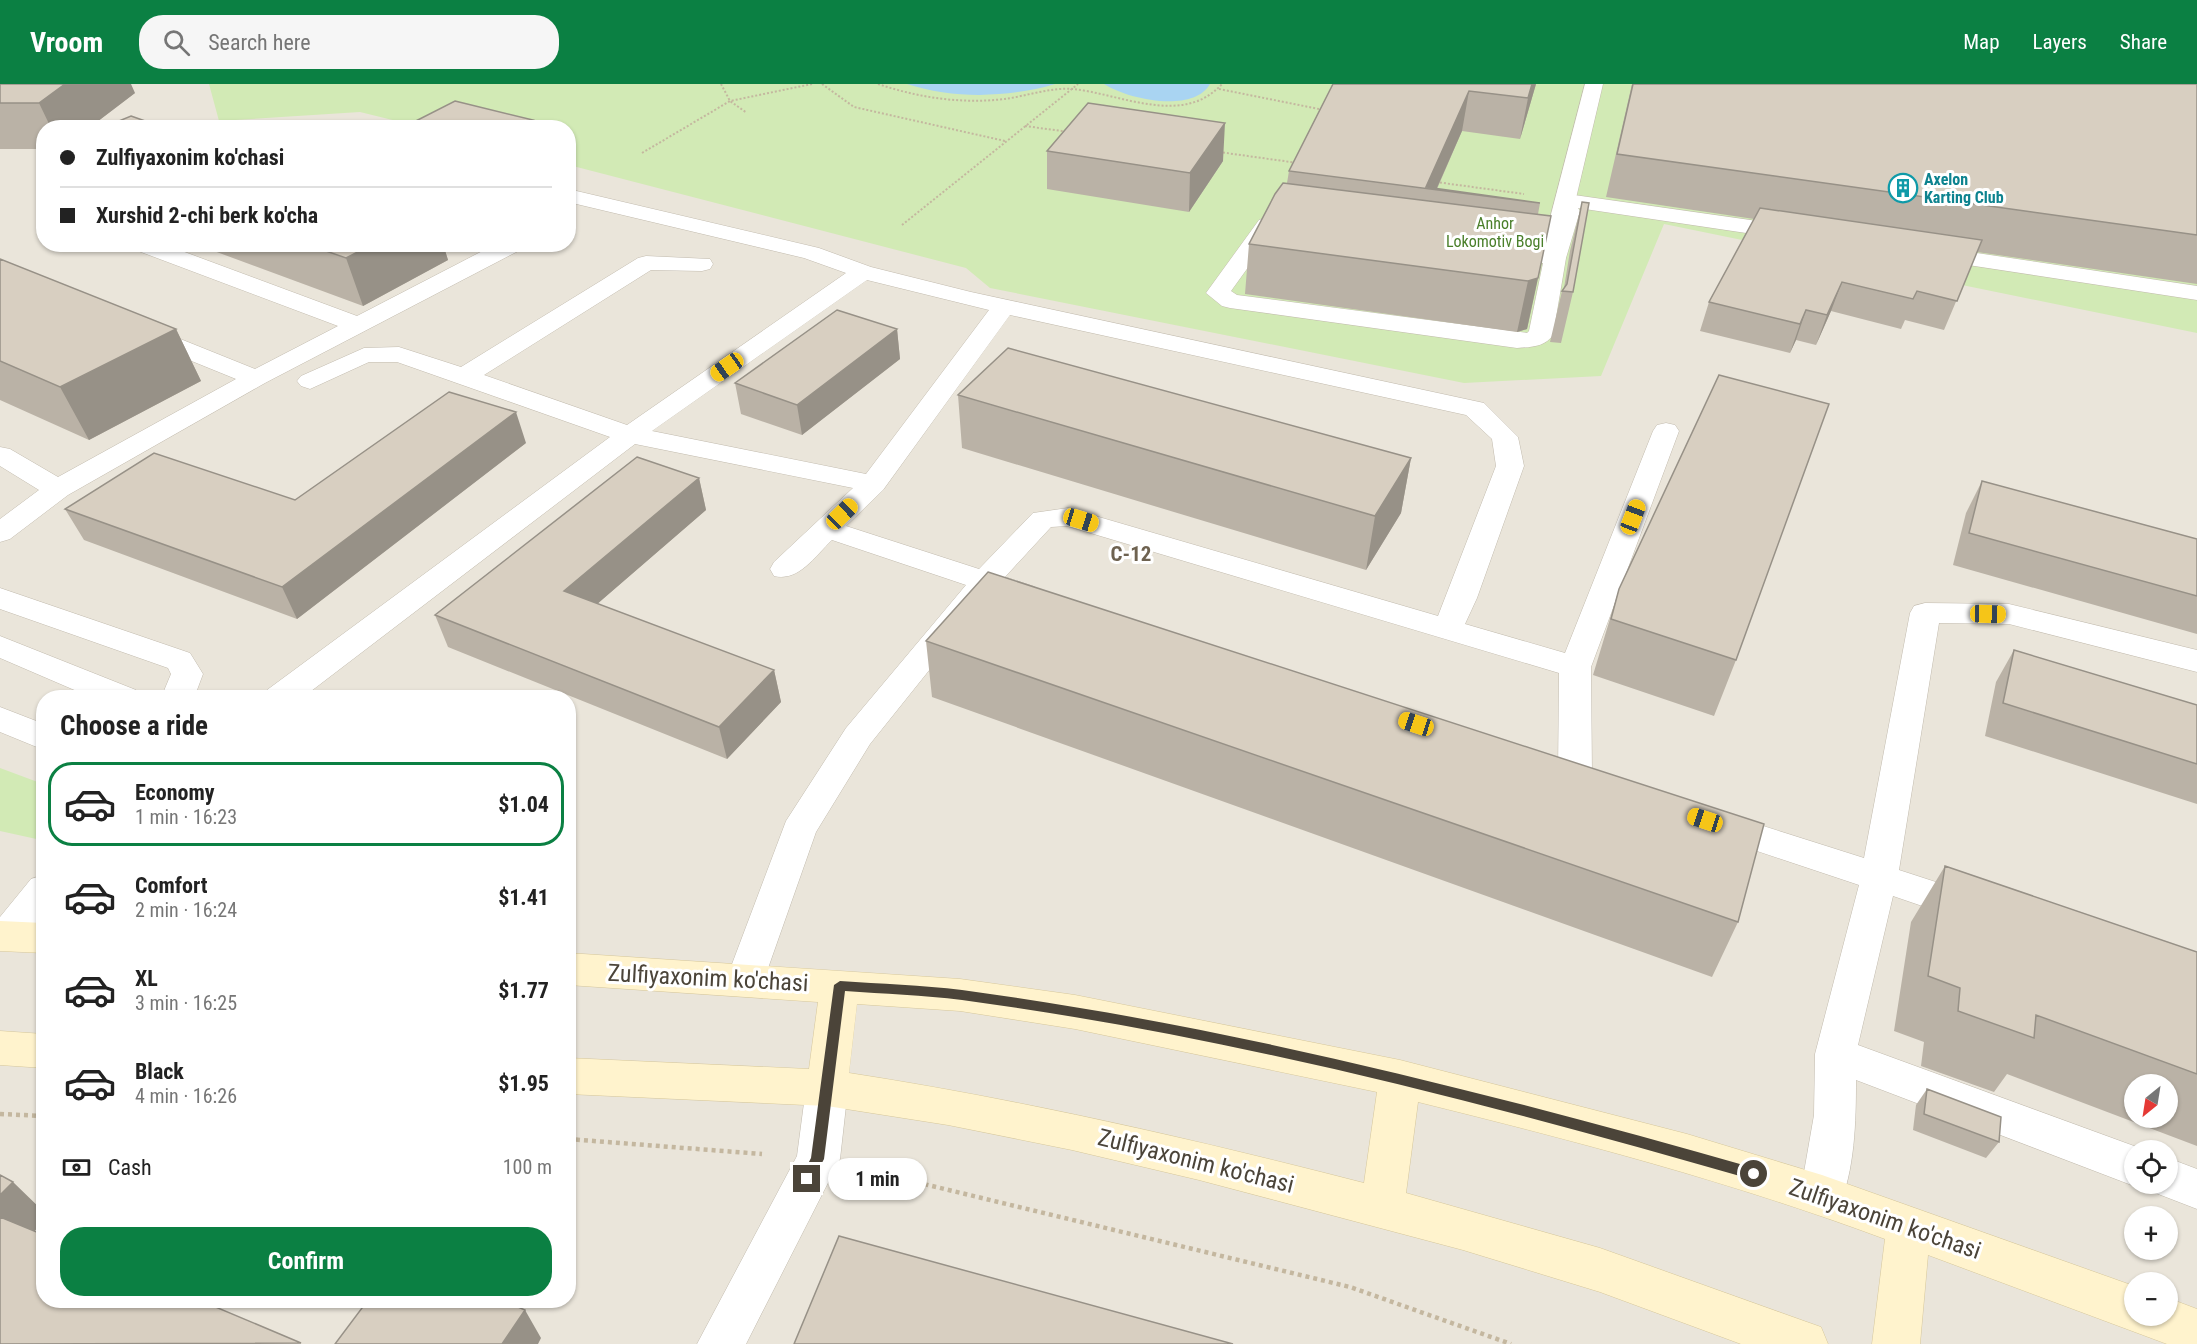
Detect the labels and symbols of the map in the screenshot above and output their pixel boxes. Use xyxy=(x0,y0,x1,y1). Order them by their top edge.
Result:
place label: Axelon Karting Club xyxy=(1924,170,2004,207)
building icon: Axelon Karting Club xyxy=(1887,172,1919,204)
park label: Anhor Lokomotiv Bogi xyxy=(1446,214,1544,251)
car xyxy=(707,349,747,385)
car xyxy=(823,495,861,533)
car xyxy=(1618,497,1648,537)
car xyxy=(1061,506,1101,534)
district label: C-12 xyxy=(1111,542,1151,566)
car xyxy=(1970,605,2006,623)
car xyxy=(1396,710,1436,738)
car xyxy=(1685,806,1725,834)
street label: Zulfiyaxonim ko'chasi xyxy=(607,959,809,997)
north arrow xyxy=(2124,1074,2178,1128)
street label: Zulfiyaxonim ko'chasi xyxy=(1095,1123,1297,1199)
callout: 1 min xyxy=(828,1158,927,1200)
route start xyxy=(1740,1160,1767,1187)
route end xyxy=(793,1165,820,1192)
street label: Zulfiyaxonim ko'chasi xyxy=(1785,1173,1985,1265)

